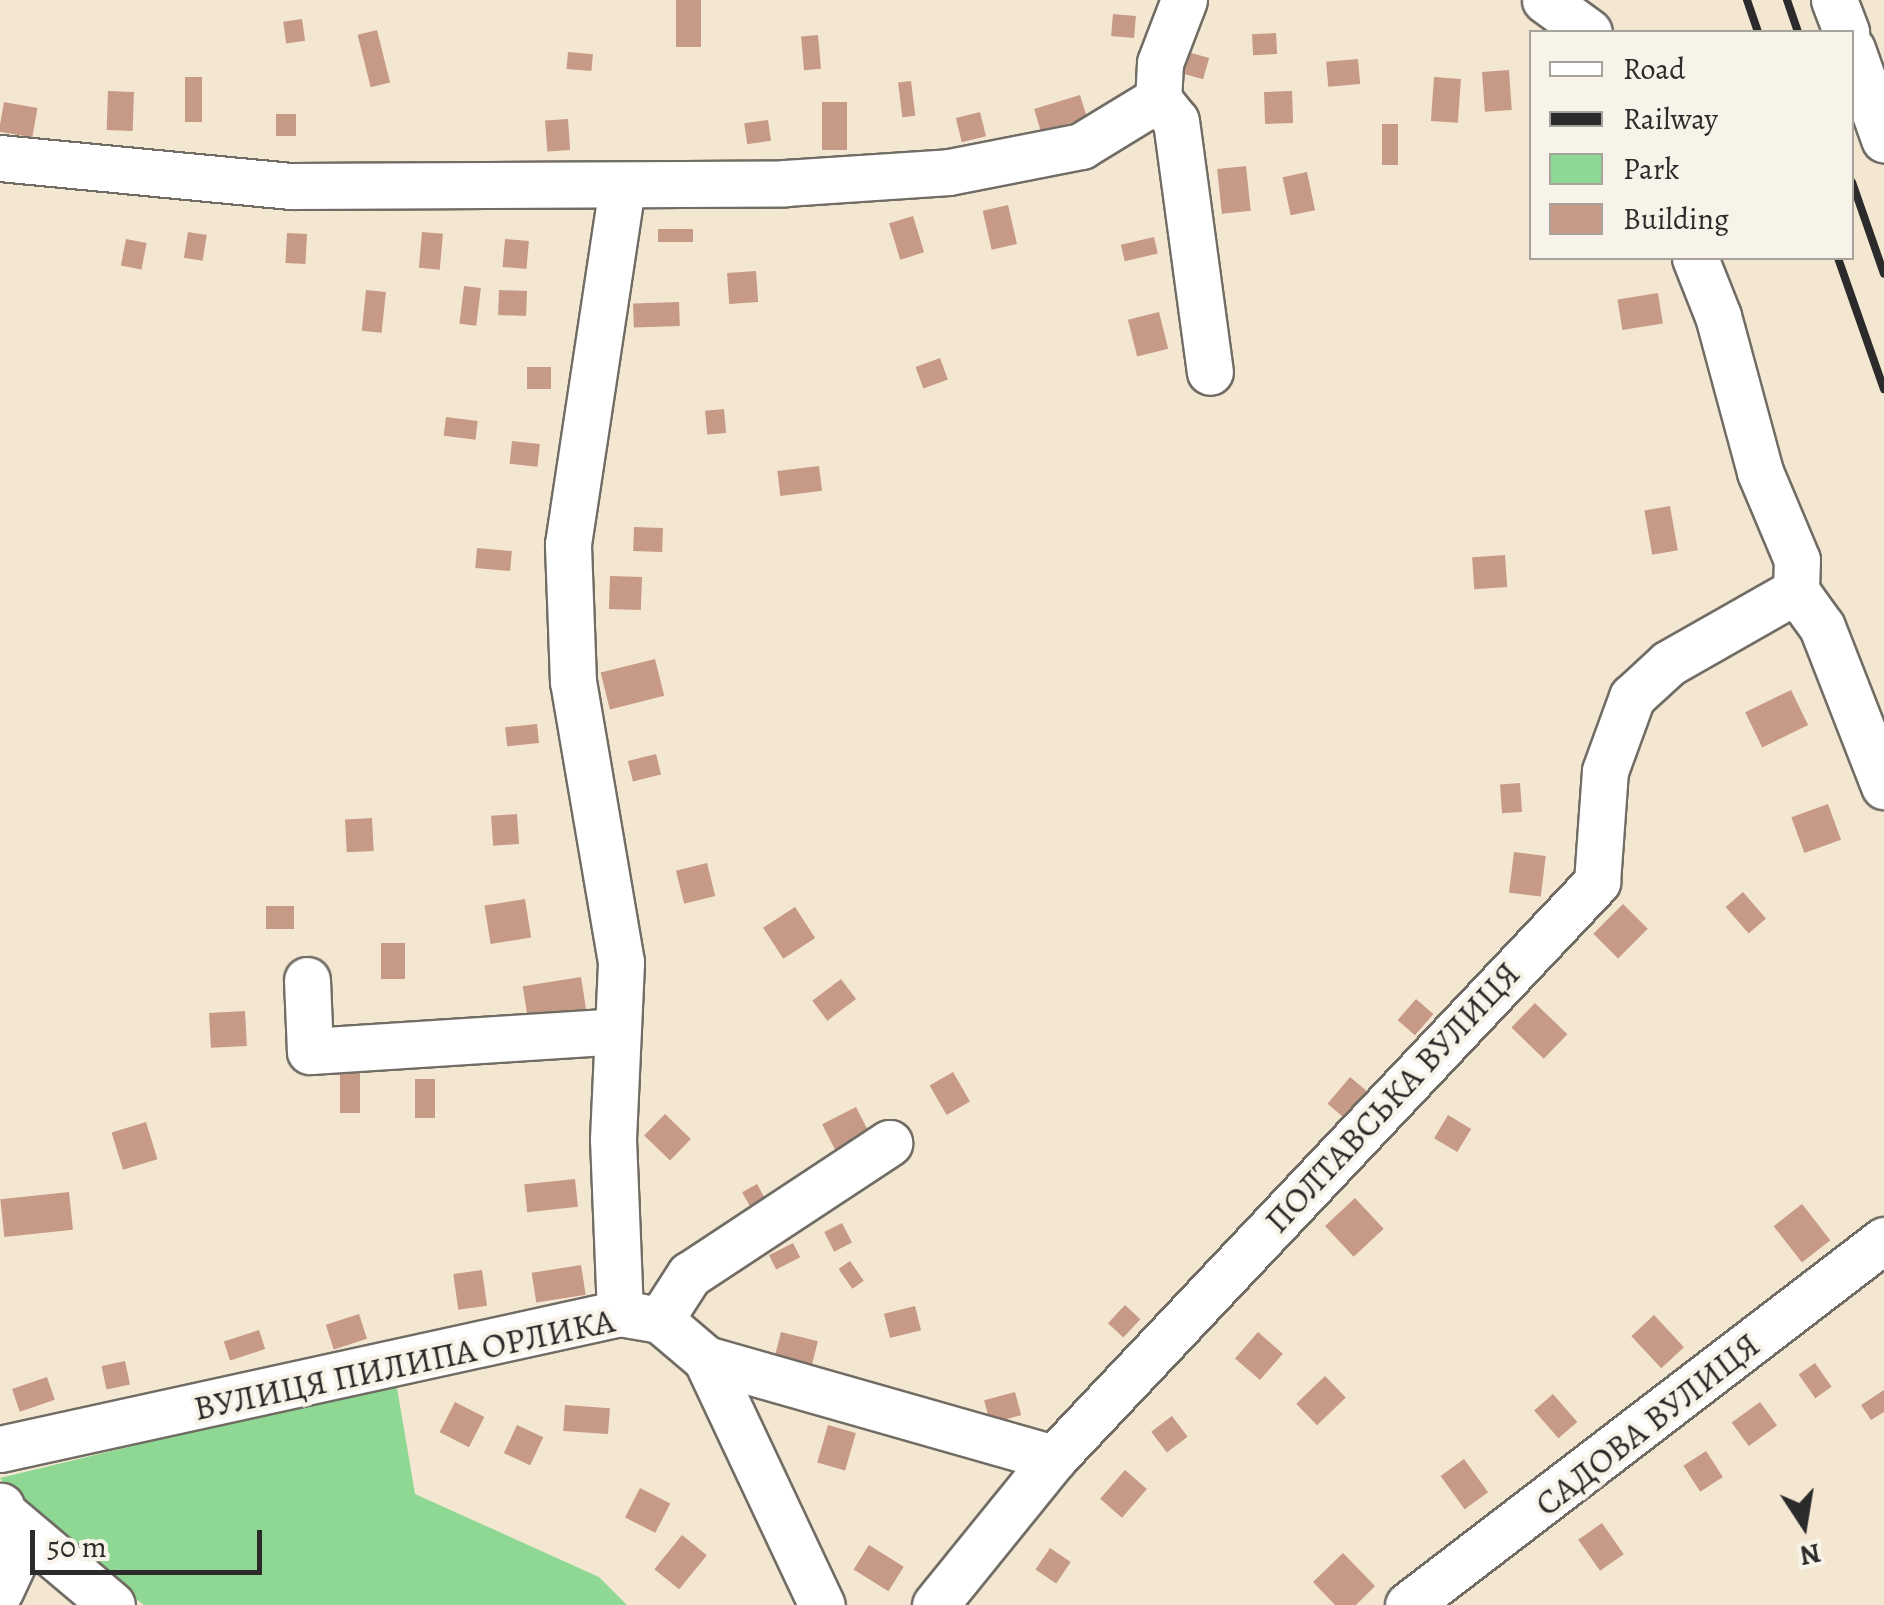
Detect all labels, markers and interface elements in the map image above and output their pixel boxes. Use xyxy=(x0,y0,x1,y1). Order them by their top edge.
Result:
legend xyxy=(1529,30,1854,260)
text: Road xyxy=(1623,49,1685,89)
text: Railway xyxy=(1623,99,1718,139)
text: Park xyxy=(1623,149,1679,189)
text: Building xyxy=(1623,199,1729,239)
street label: ПОЛТАВСЬКА ВУЛИЦЯ xyxy=(1256,953,1528,1241)
street label: ВУЛИЦЯ ПИЛИПА ОРЛИКА xyxy=(190,1299,618,1429)
street label: САДОВА ВУЛИЦЯ xyxy=(1526,1323,1768,1525)
north arrow xyxy=(1754,1475,1854,1575)
scale bar xyxy=(35,1510,268,1572)
text: 50 m xyxy=(47,1527,107,1567)
text: N xyxy=(1796,1534,1824,1575)

